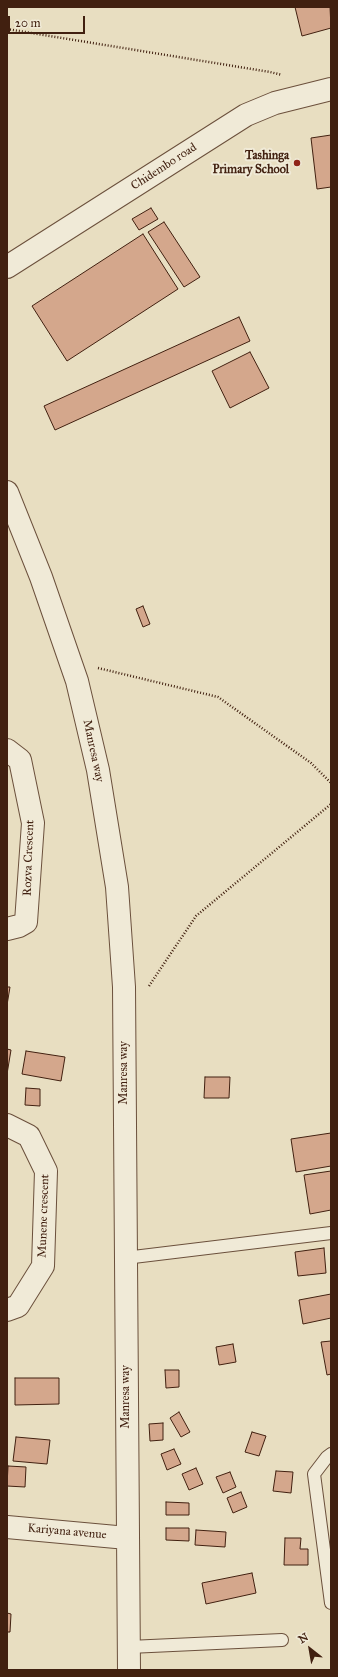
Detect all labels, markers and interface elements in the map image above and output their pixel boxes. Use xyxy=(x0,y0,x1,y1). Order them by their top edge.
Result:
scale bar xyxy=(10,8,87,34)
text: 20 m xyxy=(15,16,41,30)
street label: Chidembo road xyxy=(128,140,200,194)
place label: Tashinga Primary School xyxy=(212,149,289,177)
marker: Tashinga Primary School xyxy=(292,158,302,168)
street label: Manresa way xyxy=(79,718,107,784)
street label: Rozva Crescent xyxy=(20,820,38,896)
street label: Manresa way xyxy=(117,1041,131,1105)
street label: Munene crescent xyxy=(35,1174,53,1258)
street label: Manresa way xyxy=(119,1365,133,1429)
street label: Kariyana avenue xyxy=(27,1521,107,1543)
north arrow xyxy=(290,1629,330,1669)
text: N xyxy=(296,1630,311,1646)

